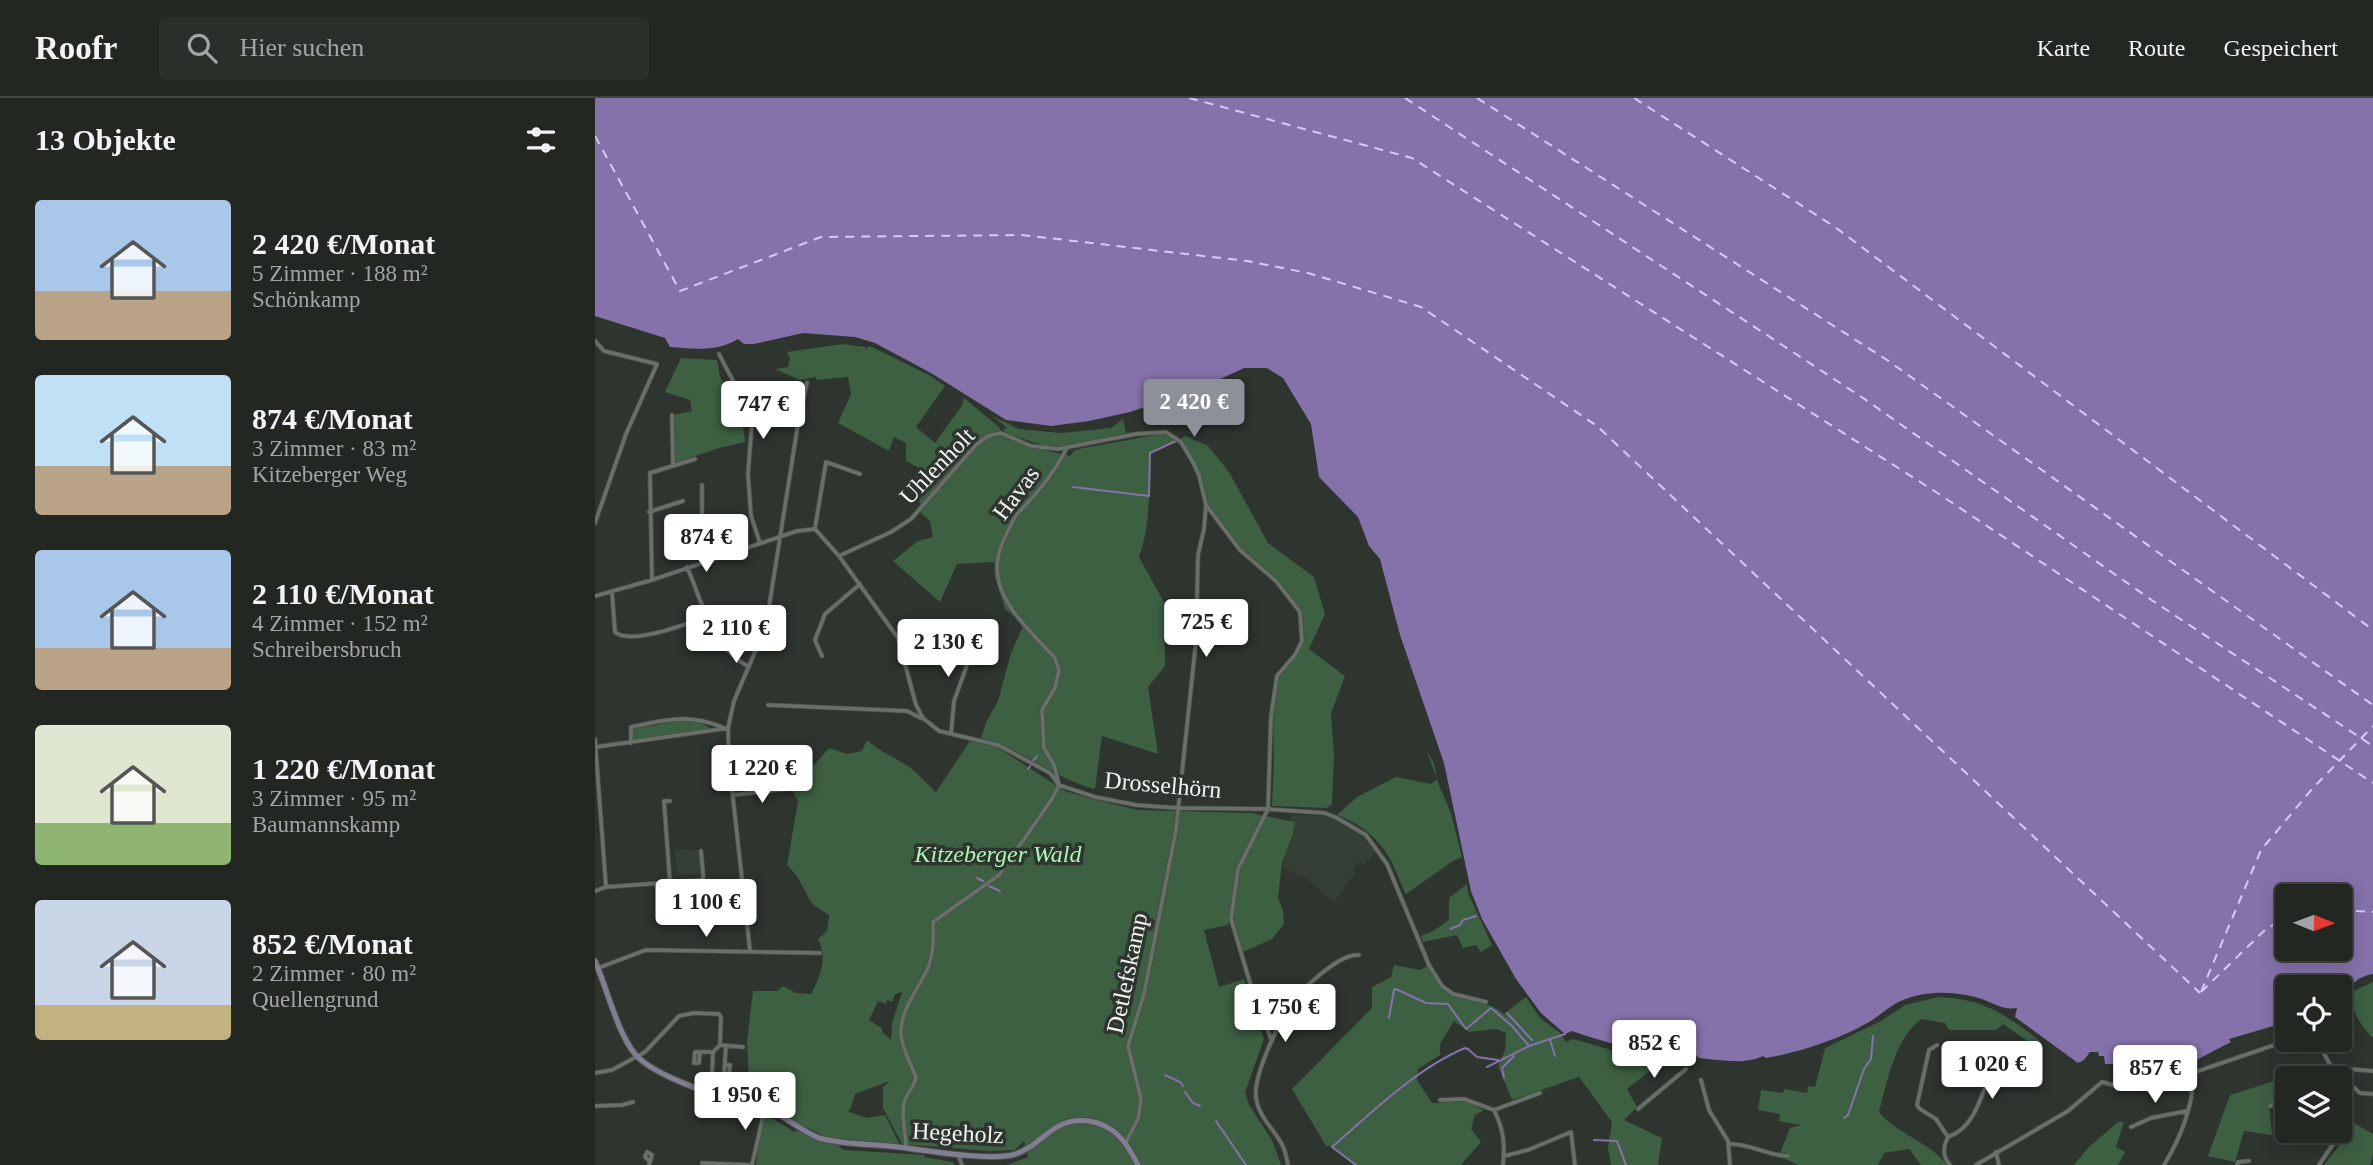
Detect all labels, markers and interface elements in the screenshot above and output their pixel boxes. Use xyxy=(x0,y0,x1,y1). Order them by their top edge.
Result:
search box xyxy=(159,17,649,80)
icon: search xyxy=(183,29,221,67)
text: Roofr xyxy=(35,30,117,66)
text: Hier suchen xyxy=(239,33,364,62)
text: Karte xyxy=(2037,35,2090,61)
text: Route xyxy=(2128,35,2185,61)
text: Gespeichert xyxy=(2223,35,2338,61)
icon: filters xyxy=(522,121,560,159)
text: 13 Objekte xyxy=(35,123,176,156)
text: 2 420 €/Monat xyxy=(252,227,435,260)
icon: home xyxy=(91,228,175,312)
text: 5 Zimmer · 188 m² xyxy=(252,261,428,286)
text: Schönkamp xyxy=(252,287,361,312)
pin: 2 420 € xyxy=(1129,380,1259,439)
pin: 747 € xyxy=(714,382,812,441)
text: 2 420 € xyxy=(1160,389,1229,414)
text: 747 € xyxy=(737,391,789,416)
text: 874 €/Monat xyxy=(252,402,413,435)
icon: home xyxy=(91,403,175,487)
street label: Uhlenholt xyxy=(894,422,980,510)
text: 3 Zimmer · 83 m² xyxy=(252,436,416,461)
street label: Havas xyxy=(988,461,1044,525)
text: Kitzeberger Weg xyxy=(252,462,407,487)
pin: 874 € xyxy=(657,514,755,574)
text: 874 € xyxy=(680,524,732,549)
text: 2 110 €/Monat xyxy=(252,577,434,610)
icon: home xyxy=(91,578,175,662)
pin: 725 € xyxy=(1157,600,1255,659)
pin: 2 110 € xyxy=(671,606,801,665)
text: 725 € xyxy=(1180,609,1232,634)
text: 4 Zimmer · 152 m² xyxy=(252,611,428,636)
text: 2 110 € xyxy=(702,615,770,640)
pin: 2 130 € xyxy=(883,620,1013,679)
text: 2 130 € xyxy=(914,629,983,654)
text: Schreibersbruch xyxy=(252,637,401,662)
pin: 1 220 € xyxy=(697,746,827,805)
text: 1 220 €/Monat xyxy=(252,752,435,785)
icon: home xyxy=(91,753,175,837)
text: 1 220 € xyxy=(728,755,797,780)
street label: Drosselhörn xyxy=(1103,767,1223,803)
text: 3 Zimmer · 95 m² xyxy=(252,786,416,811)
text: Baumannskamp xyxy=(252,812,400,837)
park label: Kitzeberger Wald xyxy=(914,841,1082,867)
pin: 1 100 € xyxy=(641,880,771,939)
north arrow xyxy=(2275,884,2352,961)
map controls xyxy=(2275,884,2352,1143)
text: 1 100 € xyxy=(672,889,741,914)
street label: Detlefskamp xyxy=(1102,910,1152,1036)
text: 852 €/Monat xyxy=(252,927,413,960)
icon: home xyxy=(91,928,175,1012)
text: 2 Zimmer · 80 m² xyxy=(252,961,416,986)
button: locate xyxy=(2275,975,2352,1052)
pin: 1 750 € xyxy=(1220,984,1350,1044)
text: Quellengrund xyxy=(252,987,378,1012)
text: 1 750 € xyxy=(1251,994,1320,1019)
pin: 852 € xyxy=(1605,1020,1703,1080)
text: 852 € xyxy=(1628,1030,1680,1055)
pin: 1 020 € xyxy=(1927,1042,2057,1101)
pin: 857 € xyxy=(2106,1046,2204,1105)
text: 1 020 € xyxy=(1958,1051,2027,1076)
text: 857 € xyxy=(2129,1055,2181,1080)
button: layers xyxy=(2275,1066,2352,1143)
pin: 1 950 € xyxy=(680,1072,810,1132)
text: 1 950 € xyxy=(711,1082,780,1107)
street label: Hegeholz xyxy=(911,1118,1005,1148)

